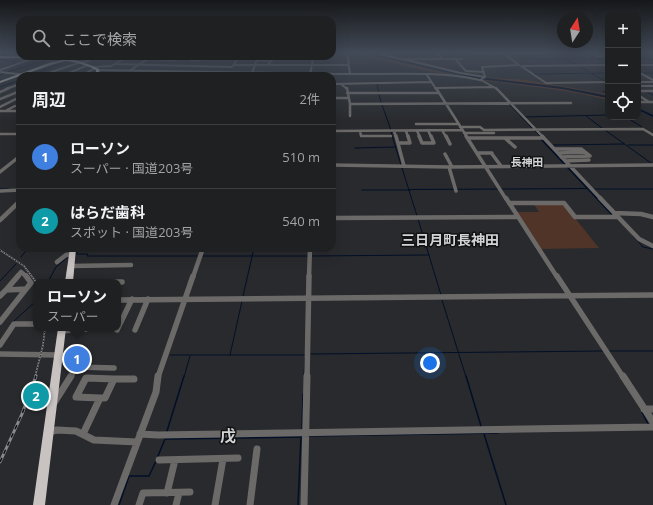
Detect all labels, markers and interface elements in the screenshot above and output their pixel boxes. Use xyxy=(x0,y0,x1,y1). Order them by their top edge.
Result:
north arrow xyxy=(557,12,593,48)
map controls xyxy=(605,12,641,120)
button: + xyxy=(605,12,641,48)
search box xyxy=(16,16,336,60)
icon: search xyxy=(30,27,52,49)
text: ここで検索 xyxy=(62,29,137,49)
button: − xyxy=(605,48,641,84)
button: locate xyxy=(605,84,641,120)
text: 周辺 xyxy=(32,88,66,111)
text: 2件 xyxy=(300,90,320,108)
text: ローソン xyxy=(70,138,130,158)
text: 1 xyxy=(41,148,49,166)
text: 510 m xyxy=(282,148,320,166)
district label: 長神田 xyxy=(511,154,544,169)
text: スーパー · 国道203号 xyxy=(70,159,193,177)
text: はらだ歯科 xyxy=(70,202,145,222)
text: 2 xyxy=(41,212,49,230)
text: 540 m xyxy=(282,212,320,230)
text: スポット · 国道203号 xyxy=(70,223,193,241)
district label: 三日月町長神田 xyxy=(401,230,499,249)
popup xyxy=(33,279,121,331)
text: ローソン xyxy=(47,286,107,306)
text: スーパー xyxy=(47,307,99,325)
pin: 1 xyxy=(64,344,90,374)
your location xyxy=(420,353,440,373)
pin: 2 xyxy=(23,381,49,411)
district label: 戊 xyxy=(220,425,236,447)

